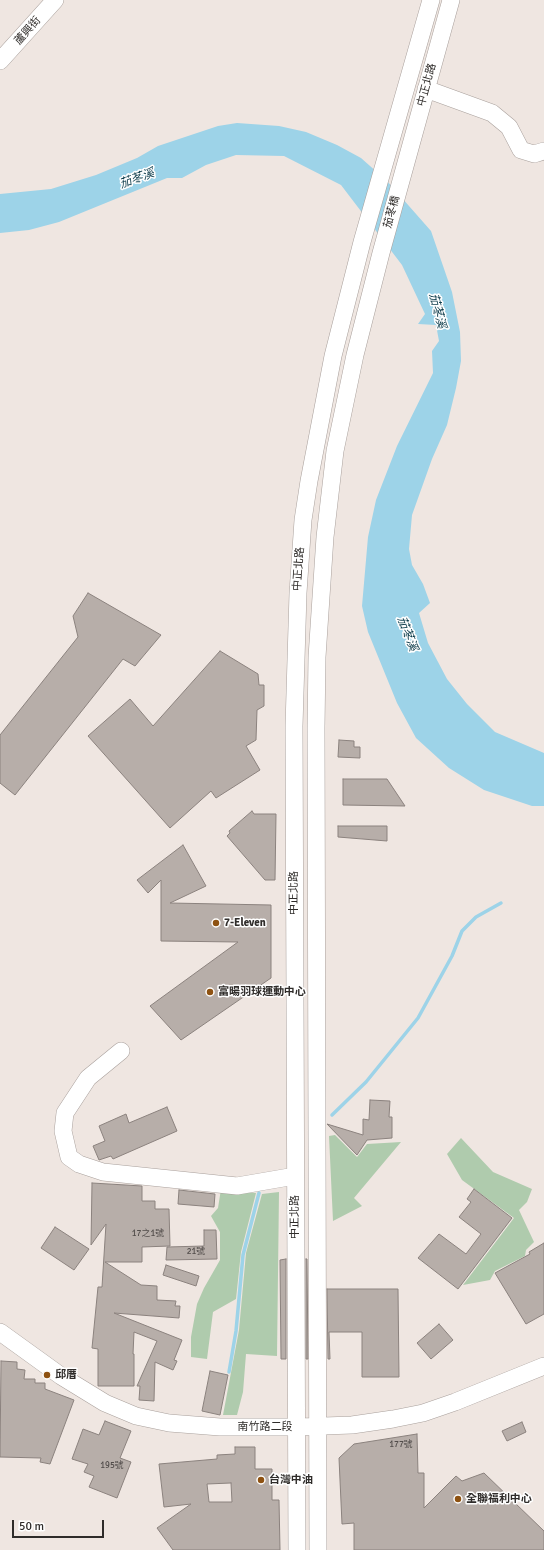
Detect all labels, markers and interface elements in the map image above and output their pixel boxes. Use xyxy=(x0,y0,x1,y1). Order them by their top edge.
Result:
street label: 蘆興街 xyxy=(12,14,44,48)
street label: 中正北路 xyxy=(415,62,439,108)
water label: 茄苳溪 xyxy=(118,166,156,192)
street label: 茄苳橋 xyxy=(381,194,403,230)
water label: 茄苳溪 xyxy=(426,292,448,330)
street label: 中正北路 xyxy=(291,547,307,591)
water label: 茄苳溪 xyxy=(394,615,420,653)
street label: 中正北路 xyxy=(287,871,301,915)
place label: 7-Eleven xyxy=(224,916,266,930)
marker: 7-Eleven xyxy=(211,918,221,928)
place label: 富暘羽球運動中心 xyxy=(218,985,306,999)
marker: 富暘羽球運動中心 xyxy=(205,987,215,997)
street label: 中正北路 xyxy=(288,1195,302,1239)
house number: 17之1號 xyxy=(132,1229,164,1239)
house number: 21號 xyxy=(187,1247,205,1257)
place label: 邱厝 xyxy=(55,1368,77,1382)
marker: 邱厝 xyxy=(42,1370,52,1380)
street label: 南竹路二段 xyxy=(238,1420,292,1434)
house number: 177號 xyxy=(389,1440,413,1450)
house number: 195號 xyxy=(100,1461,124,1471)
place label: 台灣中油 xyxy=(269,1473,313,1487)
marker: 台灣中油 xyxy=(256,1475,266,1485)
place label: 全聯福利中心 xyxy=(466,1492,532,1506)
marker: 全聯福利中心 xyxy=(453,1494,463,1504)
scale bar xyxy=(14,1512,106,1538)
text: 50 m xyxy=(19,1519,44,1534)

